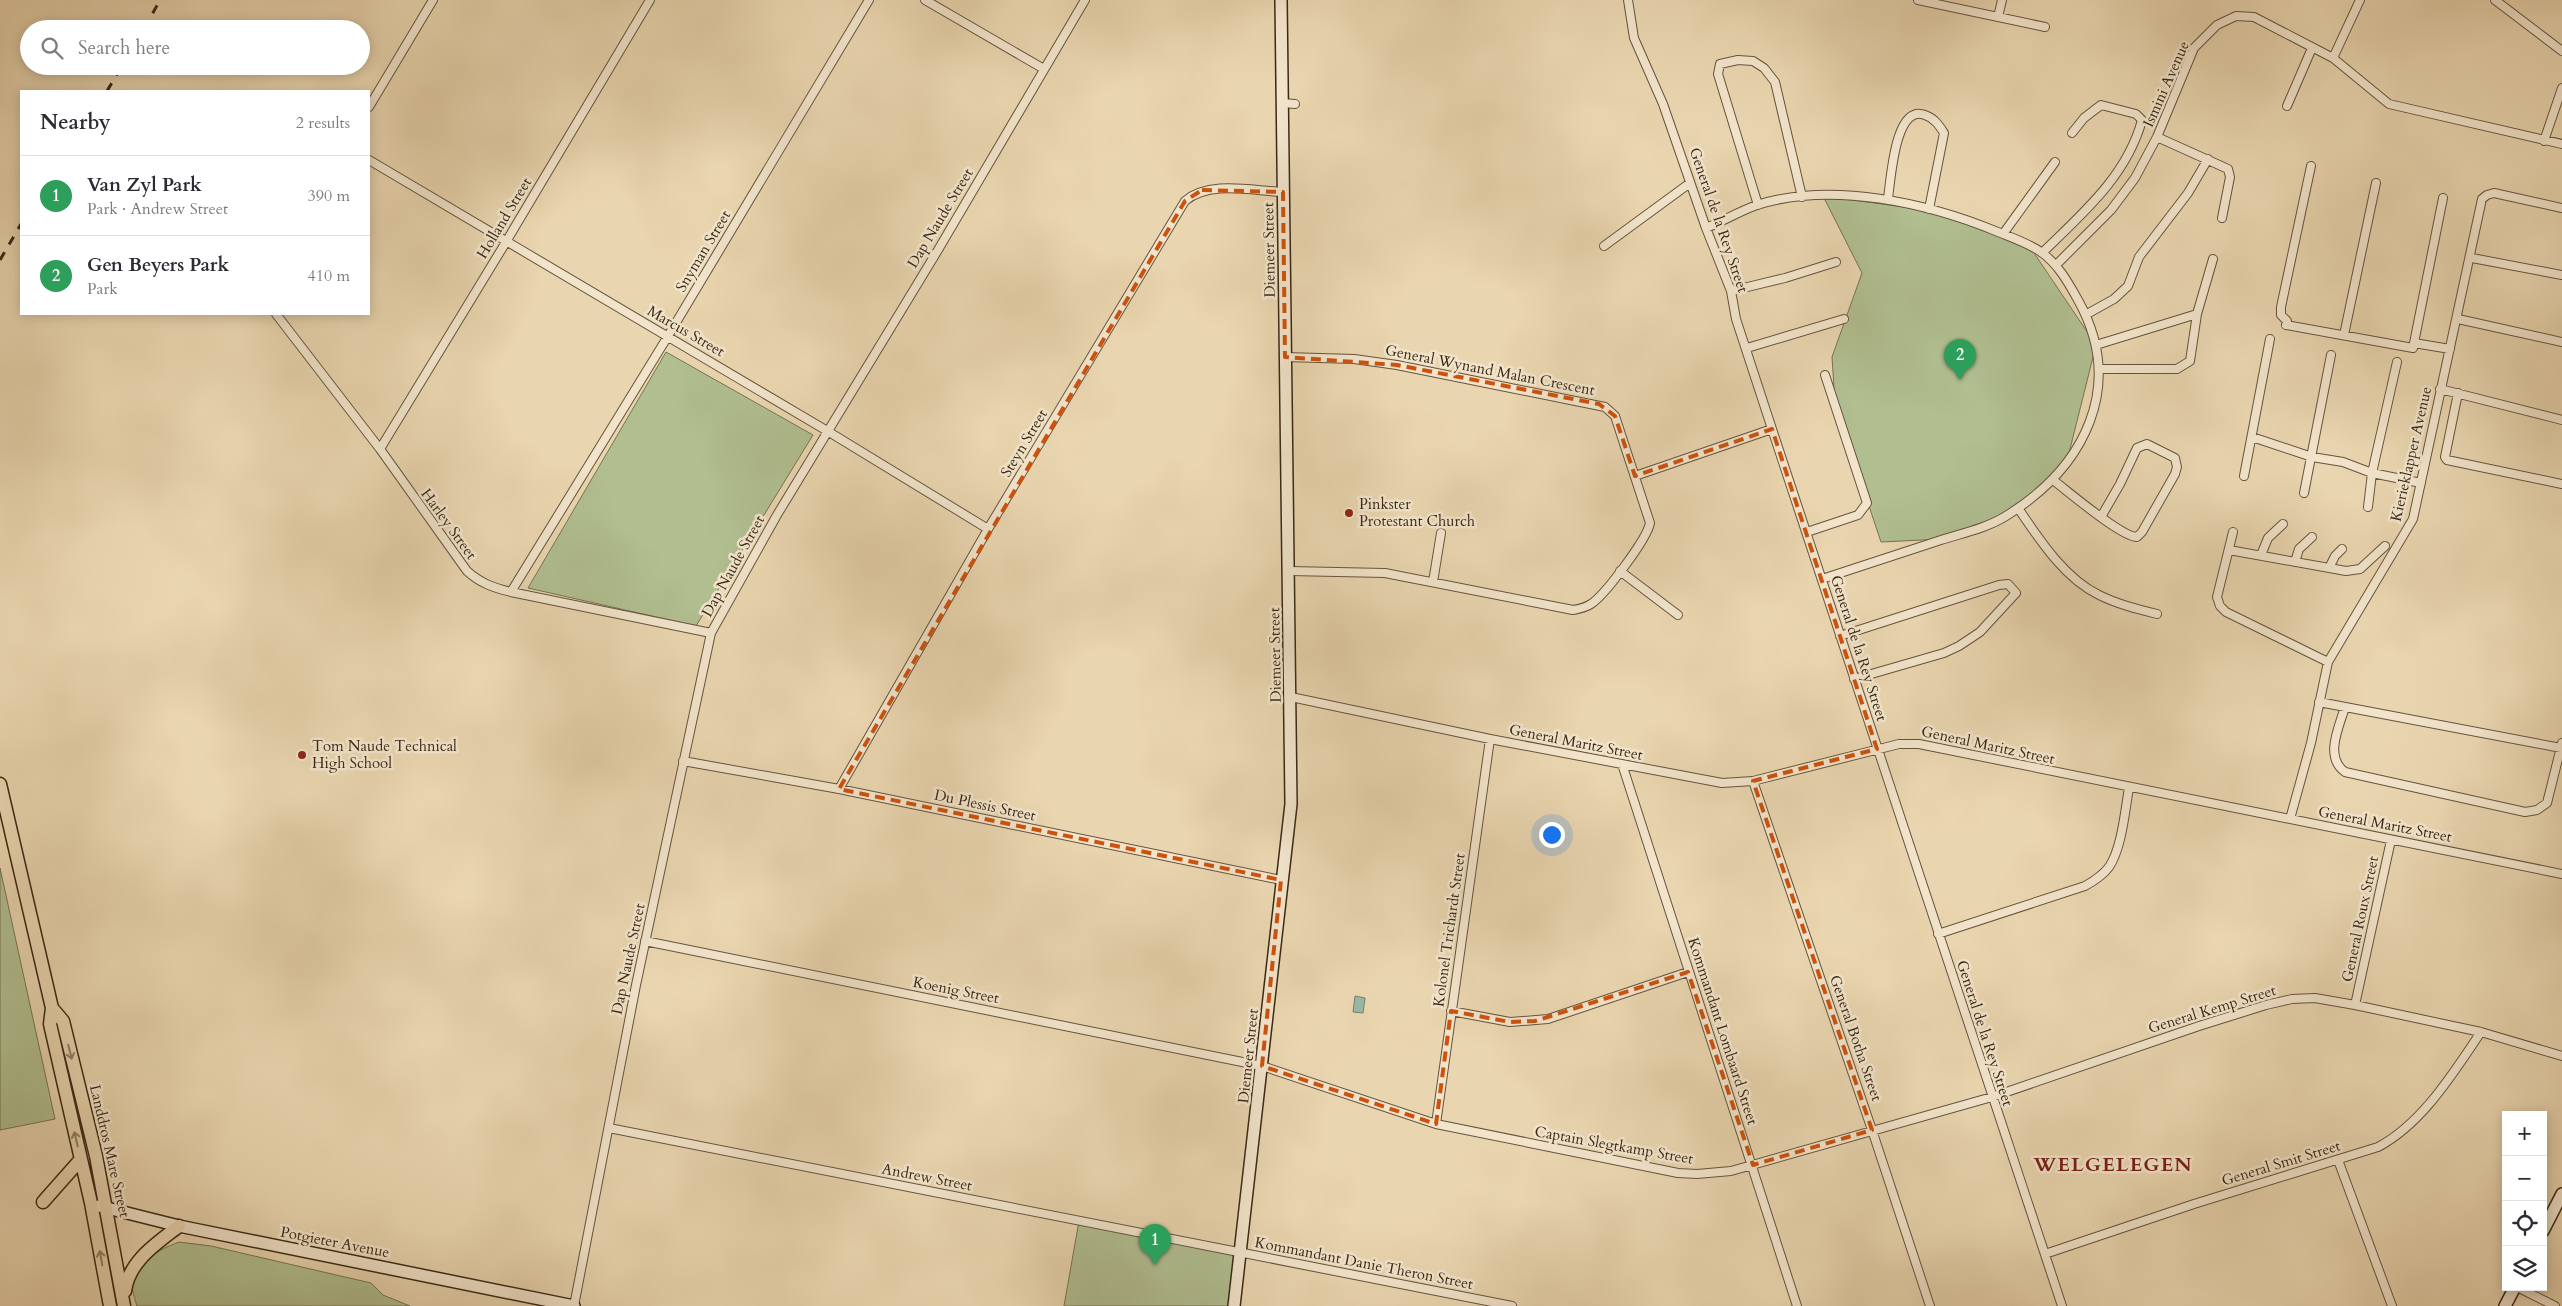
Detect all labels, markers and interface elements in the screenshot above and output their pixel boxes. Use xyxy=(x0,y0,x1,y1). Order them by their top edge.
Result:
search box xyxy=(20,20,370,75)
icon: search xyxy=(38,34,66,62)
text: Search here xyxy=(78,35,170,61)
street label: Ismini Avenue xyxy=(2138,38,2194,130)
text: Nearby xyxy=(40,108,111,137)
text: 2 results xyxy=(296,112,350,134)
street label: General de la Rey Street xyxy=(1685,145,1753,295)
street label: Dap Naude Street xyxy=(902,164,978,272)
text: Van Zyl Park xyxy=(87,172,202,198)
street label: Holland Street xyxy=(472,173,536,262)
text: 1 xyxy=(52,185,60,207)
text: 390 m xyxy=(308,185,350,207)
text: Park · Andrew Street xyxy=(87,198,228,220)
street label: Diemeer Street xyxy=(1258,202,1280,298)
street label: Snyman Street xyxy=(671,206,735,295)
text: Gen Beyers Park xyxy=(87,252,229,278)
text: 2 xyxy=(52,265,60,287)
text: 410 m xyxy=(308,265,350,287)
text: Park xyxy=(87,278,118,300)
street label: Marcus Street xyxy=(644,301,729,361)
pin: 2 xyxy=(1944,339,1976,380)
street label: General Wynand Malan Crescent xyxy=(1384,340,1597,400)
street label: Kierieklapper Avenue xyxy=(2386,384,2436,523)
street label: Steyn Street xyxy=(996,405,1052,481)
street label: Harley Street xyxy=(416,484,482,564)
place label: Pinkster Protestant Church xyxy=(1359,494,1476,531)
marker: Pinkster Protestant Church xyxy=(1343,507,1355,519)
street label: Dap Naude Street xyxy=(697,511,769,620)
street label: General de la Rey Street xyxy=(1826,573,1892,724)
street label: Diemeer Street xyxy=(1264,607,1286,703)
street label: General Maritz Street xyxy=(1507,719,1645,765)
street label: General Maritz Street xyxy=(1920,721,2057,769)
place label: Tom Naude Technical High School xyxy=(312,736,457,773)
marker: Tom Naude Technical High School xyxy=(296,749,308,761)
street label: Du Plessis Street xyxy=(932,784,1038,826)
street label: General Maritz Street xyxy=(2316,801,2454,847)
your location xyxy=(1539,822,1565,848)
street label: Kolonel Trichardt Street xyxy=(1428,852,1470,1008)
street label: General Roux Street xyxy=(2337,854,2383,984)
street label: Dap Naude Street xyxy=(606,901,650,1016)
street label: Kommandant Lombaard Street xyxy=(1683,935,1763,1127)
street label: General de la Rey Street xyxy=(1952,958,2018,1109)
street label: Koenig Street xyxy=(911,972,1001,1008)
street label: General Botha Street xyxy=(1825,972,1887,1104)
street label: General Kemp Street xyxy=(2146,980,2279,1038)
street label: Diemeer Street xyxy=(1233,1007,1263,1104)
one-way arrow xyxy=(66,1043,76,1059)
street label: Landdros Mare Street xyxy=(85,1083,135,1220)
map controls xyxy=(2502,1111,2547,1291)
button: + xyxy=(2502,1111,2547,1156)
street label: Captain Slegtkamp Street xyxy=(1533,1121,1695,1169)
one-way arrow xyxy=(71,1131,80,1147)
street label: General Smit Street xyxy=(2219,1135,2343,1191)
district label: WELGELEGEN xyxy=(2032,1151,2193,1178)
button: − xyxy=(2502,1156,2547,1201)
street label: Andrew Street xyxy=(880,1158,974,1196)
button: locate xyxy=(2502,1201,2547,1246)
street label: Potgieter Avenue xyxy=(279,1222,391,1262)
pin: 1 xyxy=(1139,1224,1171,1265)
street label: Kommandant Danie Theron Street xyxy=(1253,1232,1475,1294)
button: layers xyxy=(2502,1246,2547,1291)
one-way arrow xyxy=(96,1250,106,1266)

